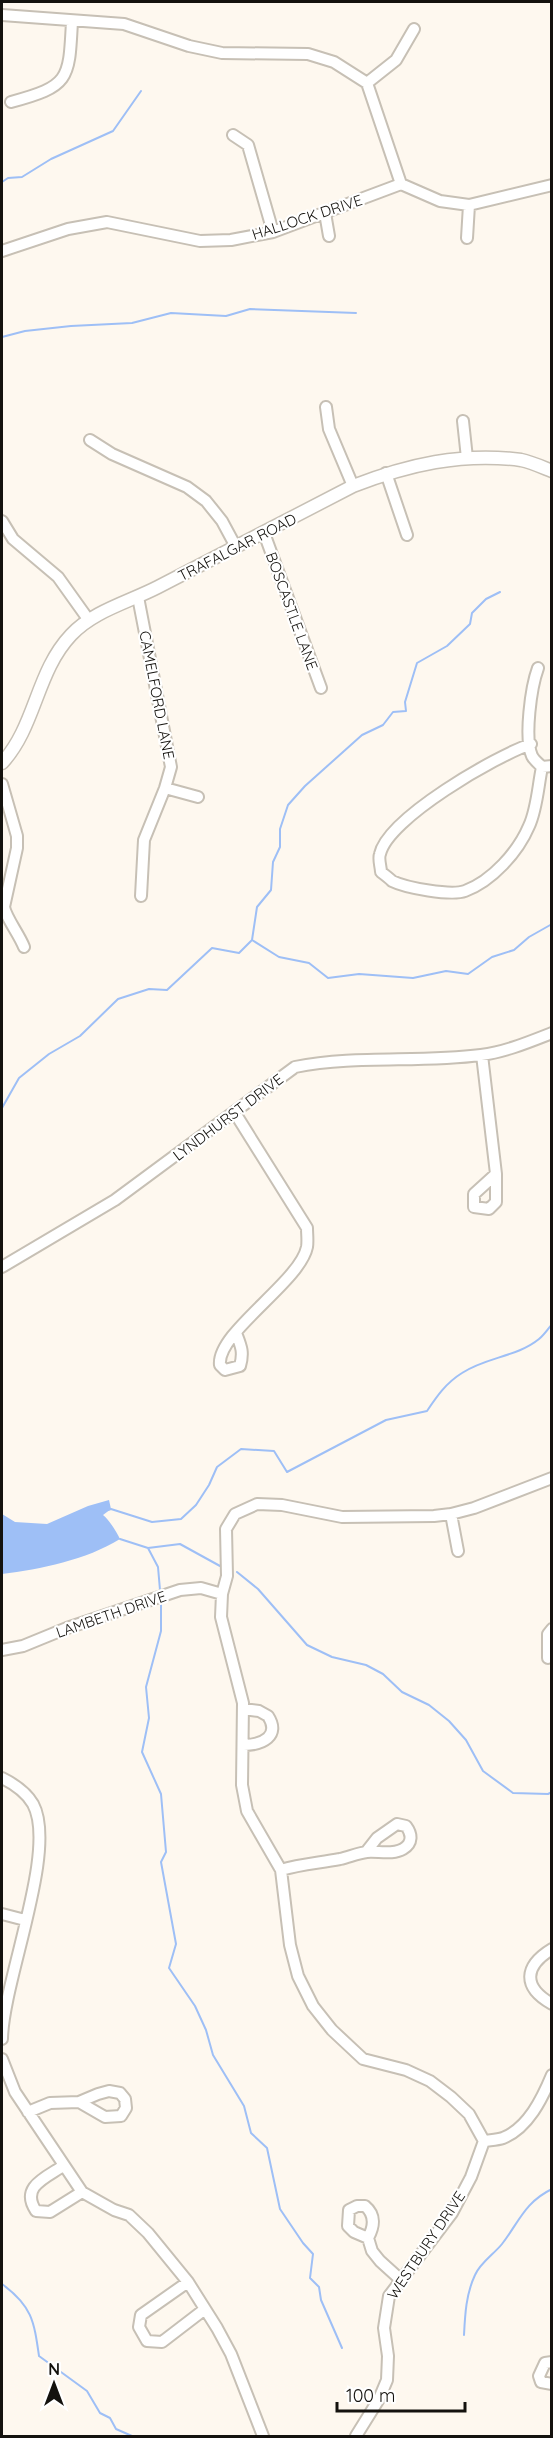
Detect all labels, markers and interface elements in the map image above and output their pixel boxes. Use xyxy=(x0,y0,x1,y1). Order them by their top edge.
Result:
street label: HALLOCK DRIVE xyxy=(249,190,365,244)
street label: TRAFALGAR ROAD xyxy=(175,509,300,585)
street label: BOSCASTLE LANE xyxy=(262,549,322,673)
street label: CAMELFORD LANE xyxy=(135,629,179,761)
street label: LYNDHURST DRIVE xyxy=(169,1069,287,1165)
street label: LAMBETH DRIVE xyxy=(53,1586,169,1642)
street label: WESTBURY DRIVE xyxy=(383,2187,469,2303)
north arrow xyxy=(24,2354,84,2414)
text: N xyxy=(48,2359,60,2379)
scale bar xyxy=(337,2375,464,2413)
text: 100 m xyxy=(346,2384,395,2407)

